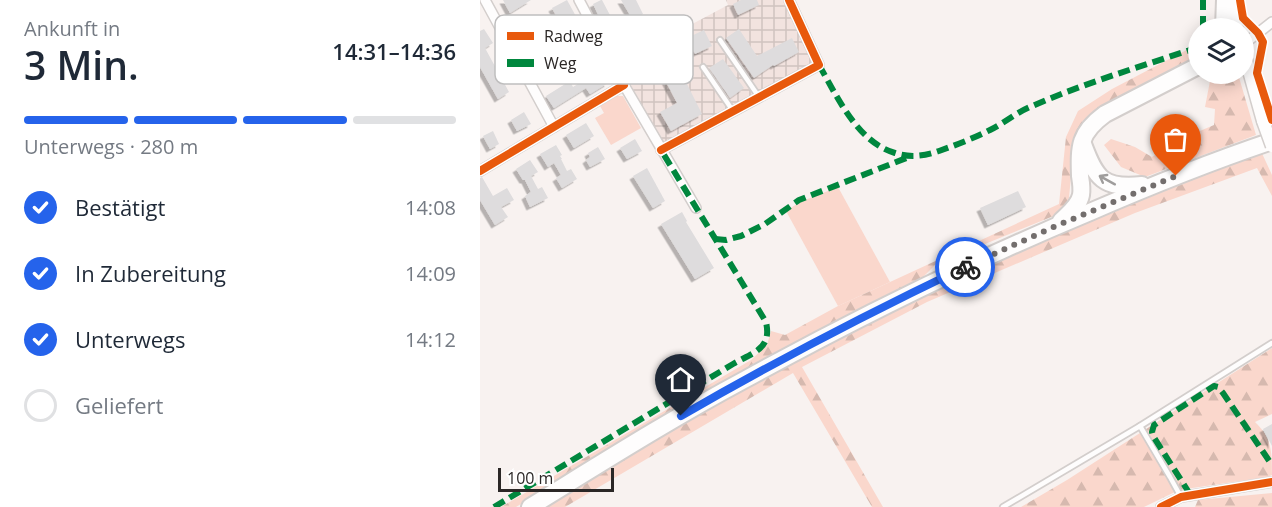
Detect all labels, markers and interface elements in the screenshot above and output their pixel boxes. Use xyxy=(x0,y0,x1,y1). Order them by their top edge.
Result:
text: Ankunft in xyxy=(24,15,120,42)
legend xyxy=(495,15,693,84)
map controls xyxy=(1188,18,1254,84)
button: layers xyxy=(1188,18,1254,84)
text: Radweg xyxy=(544,25,603,47)
text: 14:31–14:36 xyxy=(332,36,456,66)
text: 3 Min. xyxy=(24,38,139,91)
text: Weg xyxy=(544,52,577,74)
pin xyxy=(1150,114,1201,176)
icon: bag xyxy=(1159,123,1192,156)
text: Unterwegs · 280 m xyxy=(24,133,198,160)
one-way arrow xyxy=(1099,174,1116,186)
icon: check xyxy=(24,191,57,224)
text: Bestätigt xyxy=(75,192,165,222)
text: 14:08 xyxy=(405,194,456,221)
courier xyxy=(935,237,995,297)
icon: bike xyxy=(949,251,982,284)
icon: check xyxy=(24,257,57,290)
text: In Zubereitung xyxy=(75,258,226,288)
text: 14:09 xyxy=(405,260,456,287)
icon: check xyxy=(24,323,57,356)
text: Unterwegs xyxy=(75,324,186,354)
text: 14:12 xyxy=(405,326,456,353)
pin xyxy=(655,354,706,416)
icon: home xyxy=(664,363,697,396)
text: Geliefert xyxy=(75,390,163,420)
scale bar xyxy=(498,465,614,492)
text: 100 m xyxy=(507,467,553,489)

